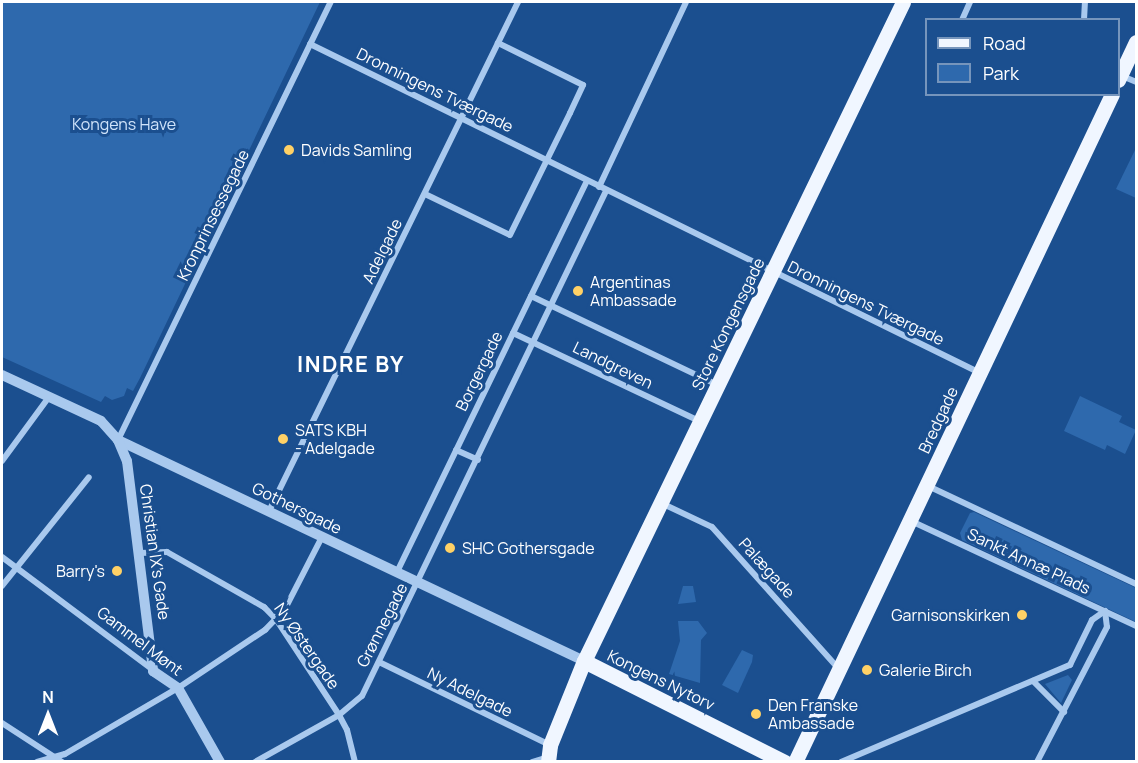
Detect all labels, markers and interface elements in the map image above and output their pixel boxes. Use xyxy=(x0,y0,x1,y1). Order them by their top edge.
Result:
legend xyxy=(925,18,1120,96)
text: Road xyxy=(983,31,1026,55)
street label: Dronningens Tværgade xyxy=(354,44,516,136)
text: Park xyxy=(983,61,1019,85)
park label: Kongens Have xyxy=(72,114,176,134)
place label: Davids Samling xyxy=(301,140,412,160)
marker: Davids Samling xyxy=(282,143,296,157)
street label: Kronprinsessegade xyxy=(173,146,253,284)
street label: Adelgade xyxy=(358,215,406,287)
street label: Store Kongensgade xyxy=(688,255,768,393)
street label: Dronningens Tværgade xyxy=(785,257,947,349)
place label: Argentinas Ambassade xyxy=(590,272,677,310)
marker: Argentinas Ambassade xyxy=(571,284,585,298)
street label: Borgergade xyxy=(451,328,507,414)
street label: Landgreven xyxy=(570,337,656,393)
district label: INDRE BY xyxy=(297,352,405,378)
street label: Bredgade xyxy=(914,384,962,456)
place label: SATS KBH - Adelgade xyxy=(295,420,375,458)
marker: SATS KBH - Adelgade xyxy=(276,432,290,446)
street label: Gothersgade xyxy=(249,478,345,538)
street label: Christian IX's Gade xyxy=(136,483,174,621)
street label: Sankt Annæ Plads xyxy=(964,524,1094,598)
street label: Palægade xyxy=(735,534,799,602)
place label: SHC Gothersgade xyxy=(462,538,595,558)
marker: SHC Gothersgade xyxy=(443,541,457,555)
place label: Barry's xyxy=(56,561,105,581)
marker: Barry's xyxy=(110,564,124,578)
street label: Grønnegade xyxy=(353,580,411,670)
street label: Ny Østergade xyxy=(270,599,344,693)
street label: Gammel Mønt xyxy=(93,603,187,679)
place label: Garnisonskirken xyxy=(891,605,1010,625)
marker: Garnisonskirken xyxy=(1015,608,1029,622)
street label: Kongens Nytorv xyxy=(604,646,718,714)
place label: Galerie Birch xyxy=(879,660,972,680)
street label: Ny Adelgade xyxy=(424,663,516,721)
marker: Galerie Birch xyxy=(860,663,874,677)
north arrow xyxy=(18,685,78,745)
text: N xyxy=(42,686,54,708)
place label: Den Franske Ambassade xyxy=(768,695,858,733)
marker: Den Franske Ambassade xyxy=(749,707,763,721)

